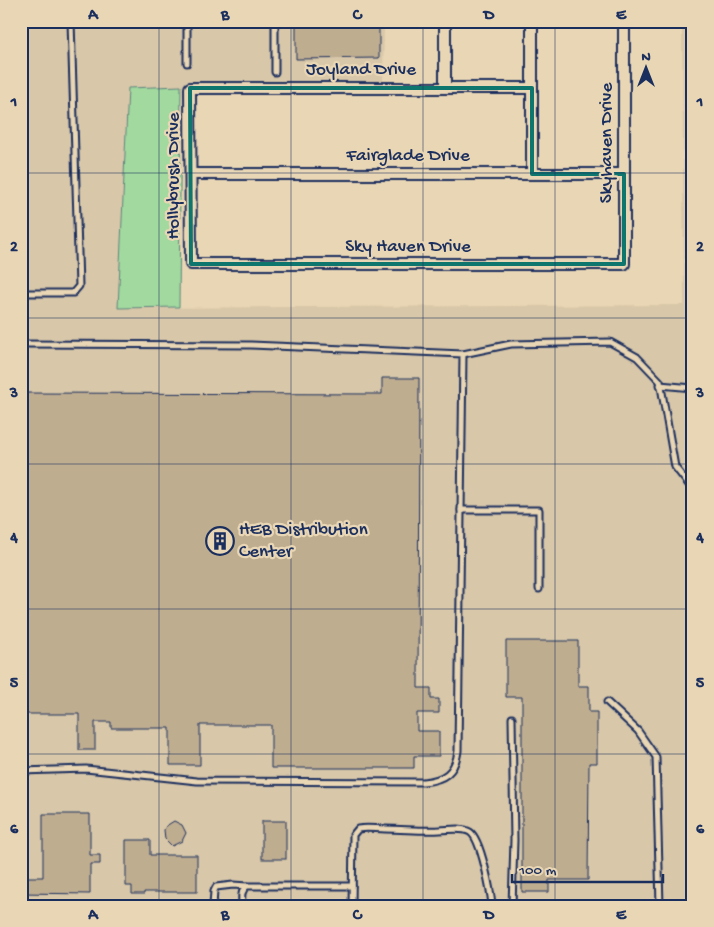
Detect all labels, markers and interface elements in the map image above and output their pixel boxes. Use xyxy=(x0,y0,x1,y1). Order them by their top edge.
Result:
text: A xyxy=(87,7,99,26)
text: B xyxy=(220,7,230,26)
text: C xyxy=(352,7,363,26)
text: D xyxy=(482,7,495,26)
text: E xyxy=(616,7,627,26)
north arrow xyxy=(622,42,672,92)
text: N xyxy=(641,49,651,66)
street label: Joyland Drive xyxy=(306,59,416,82)
street label: Skyhaven Drive xyxy=(596,83,619,203)
text: 1 xyxy=(10,94,17,113)
text: 1 xyxy=(696,94,703,113)
street label: Hollybrush Drive xyxy=(163,112,186,240)
street label: Fairglade Drive xyxy=(345,145,470,168)
street label: Sky Haven Drive xyxy=(345,236,471,259)
text: 2 xyxy=(10,239,18,258)
text: 2 xyxy=(696,239,704,258)
text: 3 xyxy=(9,385,18,404)
text: 3 xyxy=(695,385,704,404)
place label: HEB Distribution Center xyxy=(239,519,368,564)
building icon: HEB Distribution Center xyxy=(205,526,235,556)
text: 4 xyxy=(9,530,18,549)
text: 4 xyxy=(695,530,704,549)
text: 5 xyxy=(10,675,19,694)
text: 5 xyxy=(696,675,705,694)
text: 6 xyxy=(10,821,19,840)
text: 6 xyxy=(696,821,705,840)
scale bar xyxy=(512,852,663,884)
text: 100 m xyxy=(518,862,557,880)
text: A xyxy=(87,907,99,926)
text: B xyxy=(220,907,230,926)
text: C xyxy=(352,907,363,926)
text: D xyxy=(482,907,495,926)
text: E xyxy=(616,907,627,926)

